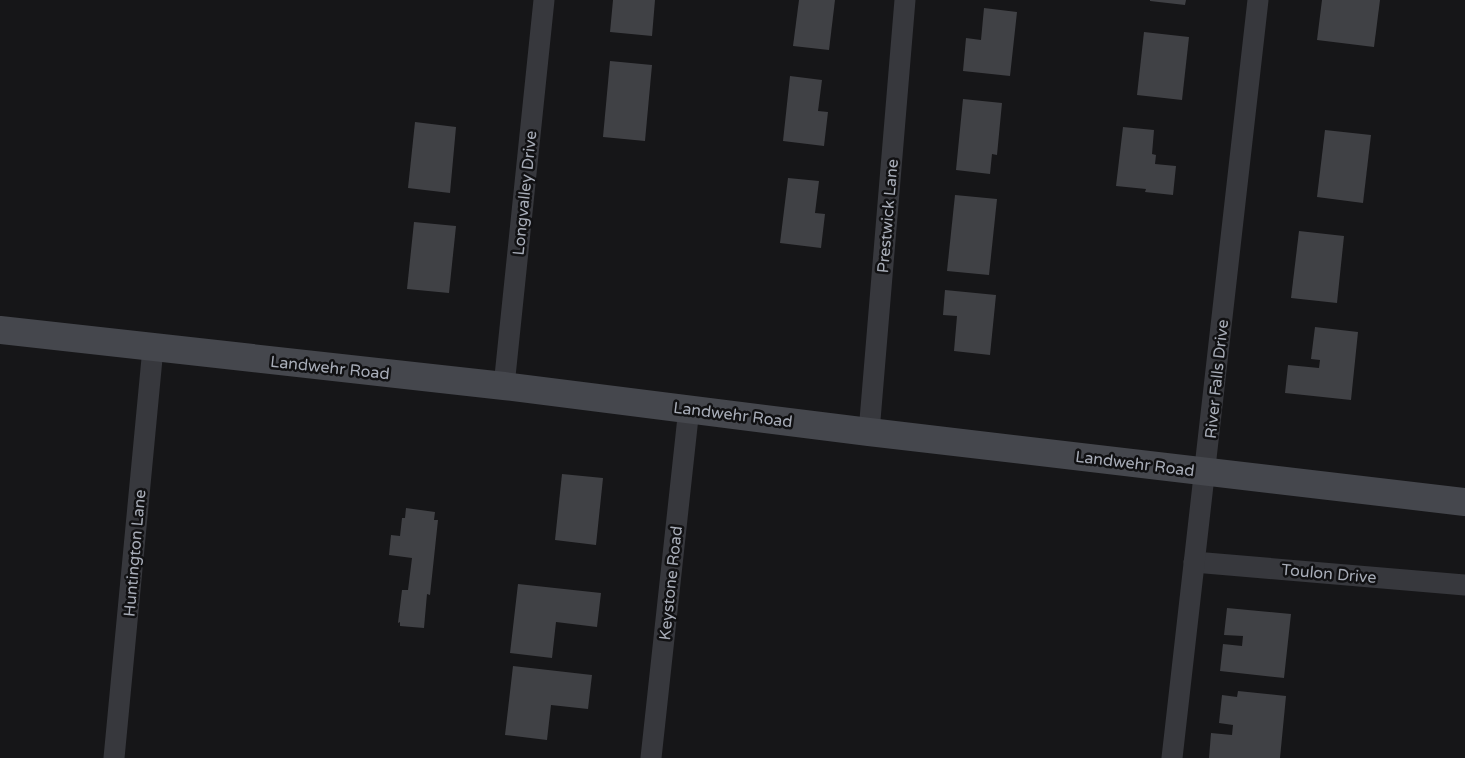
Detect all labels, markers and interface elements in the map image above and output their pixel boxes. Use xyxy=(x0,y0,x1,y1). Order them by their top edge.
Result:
street label: Longvalley Drive xyxy=(509,130,541,256)
street label: Prestwick Lane xyxy=(873,158,903,274)
street label: River Falls Drive xyxy=(1201,318,1233,440)
street label: Landwehr Road xyxy=(269,352,391,384)
street label: Landwehr Road xyxy=(672,398,794,432)
street label: Landwehr Road xyxy=(1074,447,1196,481)
street label: Huntington Lane xyxy=(119,489,151,618)
street label: Keystone Road xyxy=(655,525,687,641)
street label: Toulon Drive xyxy=(1281,560,1377,588)

